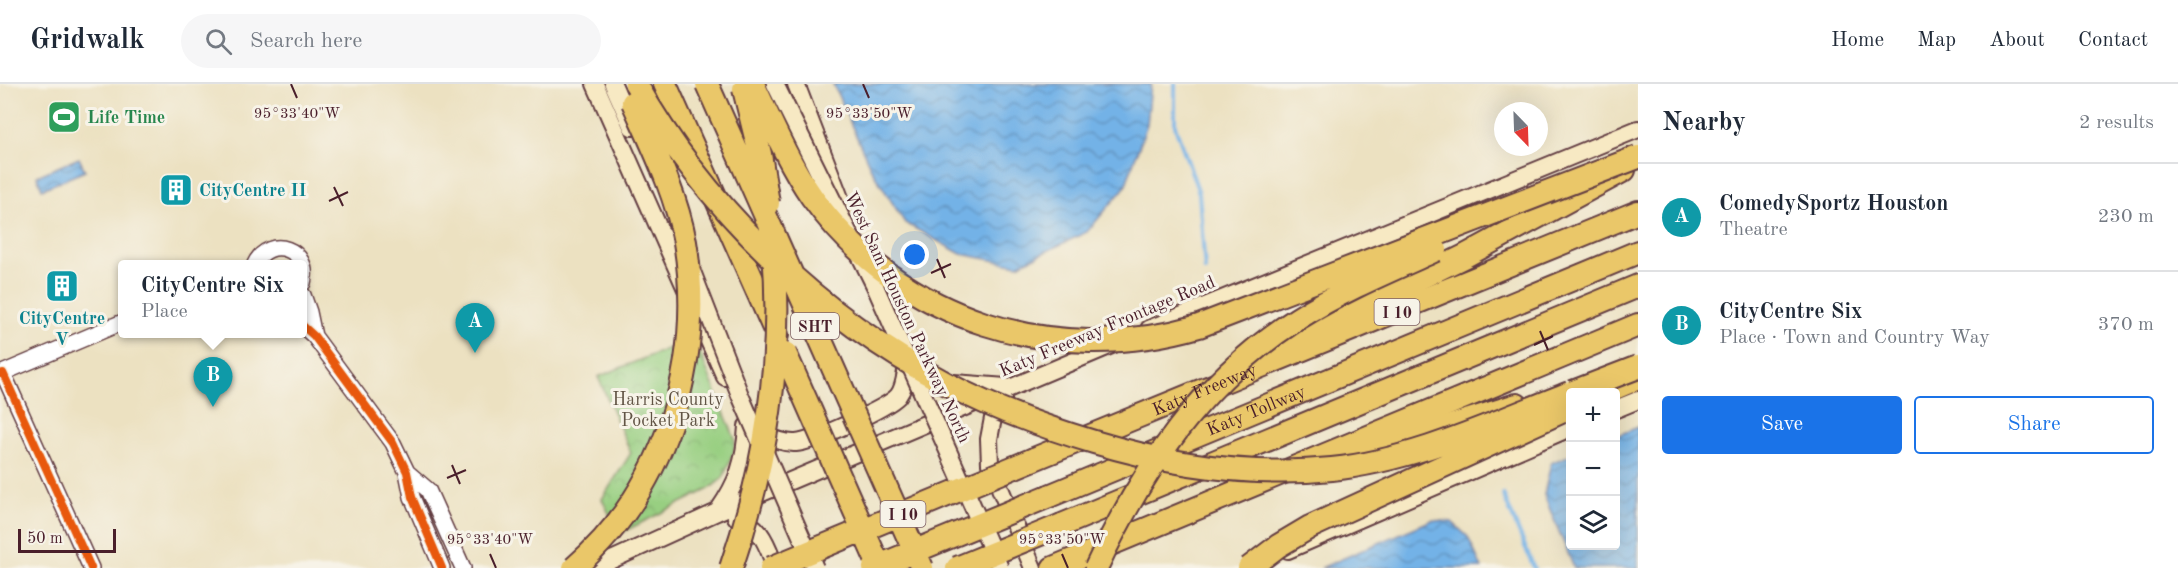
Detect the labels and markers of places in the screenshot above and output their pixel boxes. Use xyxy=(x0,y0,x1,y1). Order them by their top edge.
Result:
sports icon: Life Time xyxy=(46,99,82,135)
place label: Life Time xyxy=(87,109,165,127)
building icon: CityCentre II xyxy=(158,172,194,208)
place label: CityCentre II xyxy=(199,182,306,200)
building icon: CityCentre V xyxy=(44,268,80,304)
pin: A xyxy=(456,304,494,353)
place label: CityCentre V xyxy=(19,310,105,349)
pin: B xyxy=(194,358,232,407)

